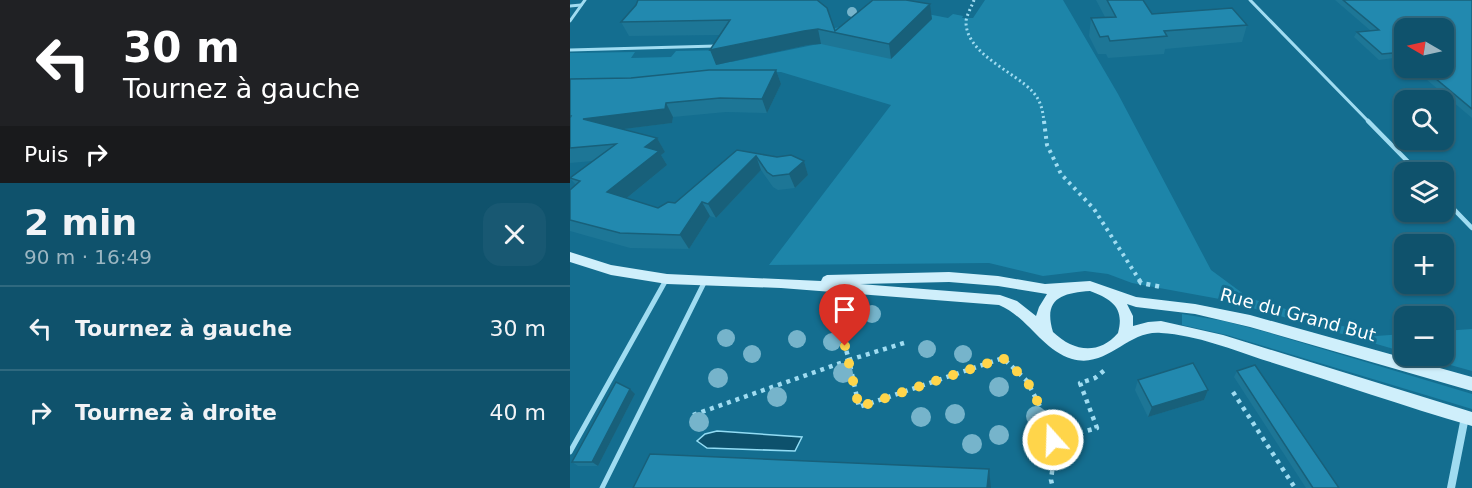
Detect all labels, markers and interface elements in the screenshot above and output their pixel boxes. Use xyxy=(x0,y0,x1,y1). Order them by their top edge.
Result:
north arrow xyxy=(1394,18,1454,78)
map controls xyxy=(1394,18,1454,366)
text: 30 m xyxy=(123,23,240,72)
icon: left xyxy=(24,24,102,102)
text: Tournez à gauche xyxy=(123,73,360,104)
button: search xyxy=(1394,90,1454,150)
icon: right xyxy=(80,138,113,171)
text: Puis xyxy=(24,142,68,167)
button: layers xyxy=(1394,162,1454,222)
text: 2 min xyxy=(24,202,137,243)
button: close xyxy=(483,203,546,266)
button: + xyxy=(1394,234,1454,294)
text: 90 m · 16:49 xyxy=(24,245,152,269)
pin xyxy=(819,284,870,346)
street label: Rue du Grand But xyxy=(1218,284,1378,345)
icon: arrive xyxy=(828,293,861,326)
button: − xyxy=(1394,306,1454,366)
icon: left xyxy=(24,312,57,345)
text: Tournez à gauche xyxy=(75,316,292,341)
text: 30 m xyxy=(490,316,546,341)
icon: right xyxy=(24,396,57,429)
text: Tournez à droite xyxy=(75,400,277,425)
text: 40 m xyxy=(490,400,546,425)
position arrow xyxy=(1021,408,1085,472)

